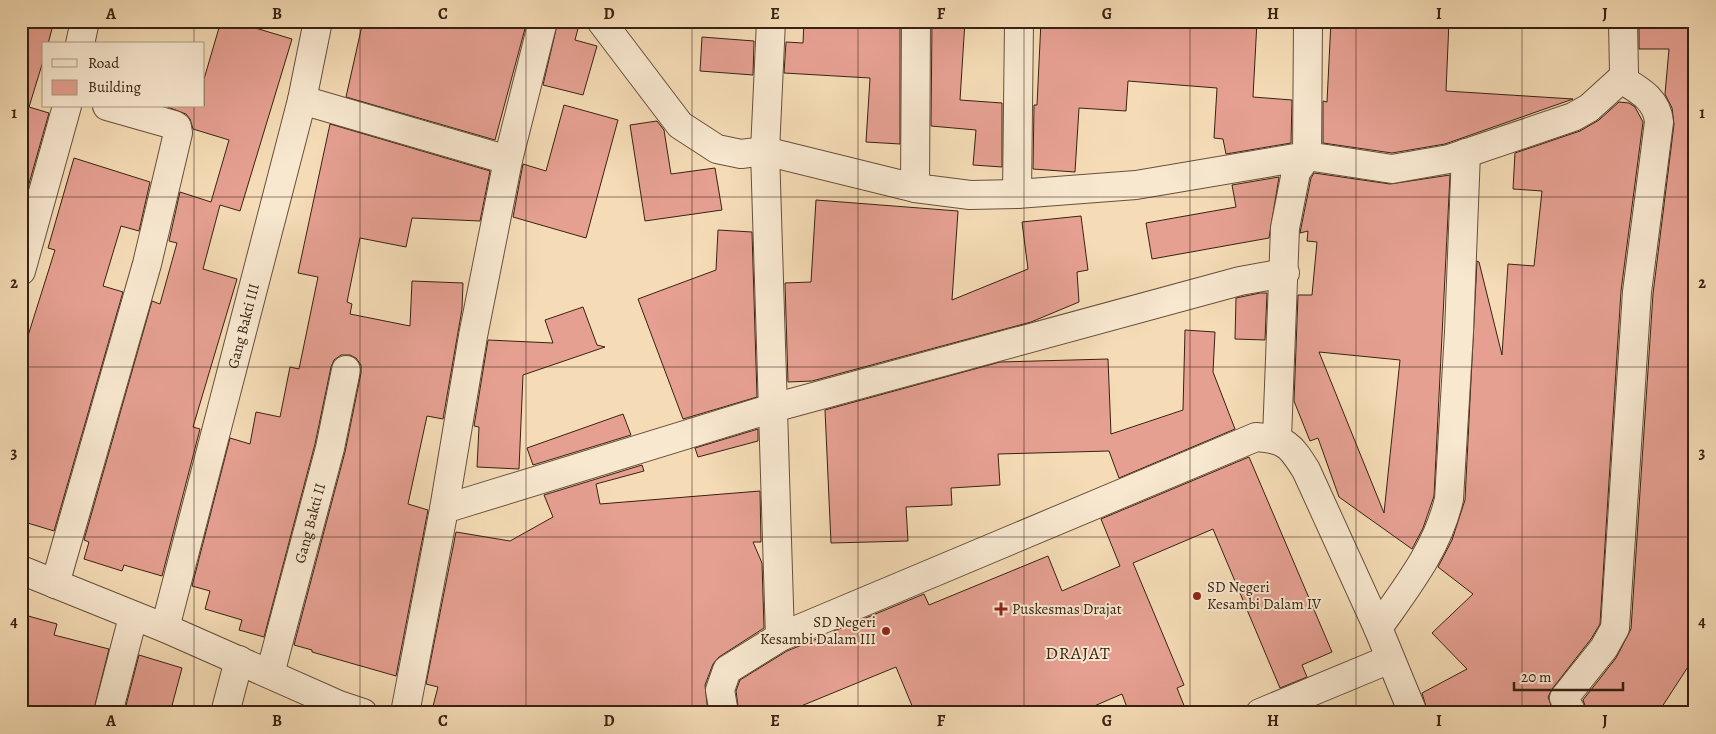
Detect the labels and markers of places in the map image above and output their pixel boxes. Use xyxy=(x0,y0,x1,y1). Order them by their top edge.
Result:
place label: SD Negeri Kesambi Dalam IV xyxy=(1207,577,1322,614)
marker: SD Negeri Kesambi Dalam IV xyxy=(1191,590,1203,602)
place label: Puskesmas Drajat xyxy=(1012,599,1122,619)
marker: Puskesmas Drajat xyxy=(994,602,1008,616)
place label: SD Negeri Kesambi Dalam III xyxy=(760,612,876,649)
marker: SD Negeri Kesambi Dalam III xyxy=(880,625,892,637)

